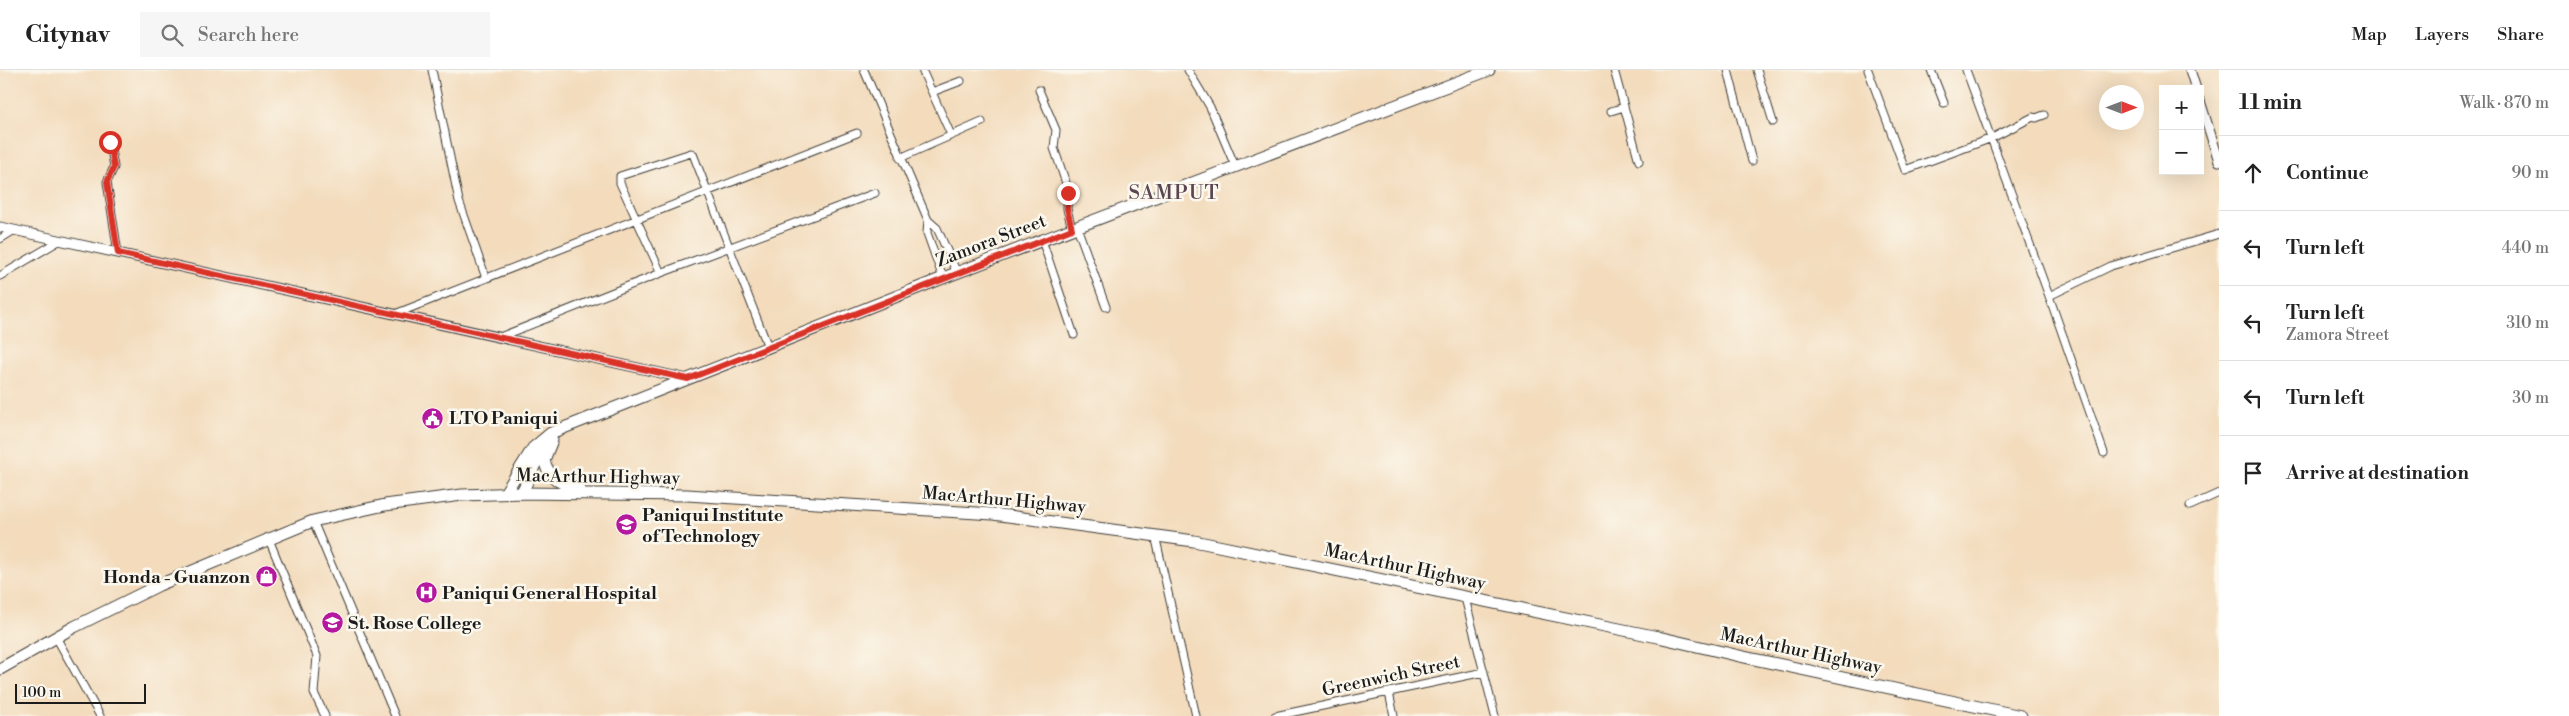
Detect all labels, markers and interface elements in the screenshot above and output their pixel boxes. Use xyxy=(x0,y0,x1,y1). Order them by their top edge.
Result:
search box xyxy=(140,12,490,57)
text: Citynav xyxy=(25,20,110,50)
icon: search xyxy=(158,21,186,49)
text: Search here xyxy=(198,23,299,47)
text: Map xyxy=(2352,23,2387,46)
text: Layers xyxy=(2415,23,2469,46)
text: Share xyxy=(2497,23,2544,46)
north arrow xyxy=(2099,85,2144,130)
map controls xyxy=(2159,85,2204,175)
button: + xyxy=(2159,85,2204,130)
text: 11 min xyxy=(2239,90,2302,116)
text: Walk · 870 m xyxy=(2460,93,2549,113)
button: − xyxy=(2159,130,2204,175)
route start xyxy=(99,131,122,154)
icon: ahead xyxy=(2239,159,2267,187)
text: Continue xyxy=(2286,161,2369,185)
text: 90 m xyxy=(2511,163,2549,183)
district label: SAMPUT xyxy=(1128,181,1220,206)
route end xyxy=(1057,182,1080,205)
street label: Zamora Street xyxy=(933,209,1050,273)
icon: left xyxy=(2239,234,2267,262)
text: Turn left xyxy=(2286,236,2365,260)
text: 440 m xyxy=(2502,238,2549,258)
text: Turn left xyxy=(2286,301,2365,325)
icon: left xyxy=(2239,309,2267,337)
text: 310 m xyxy=(2506,313,2549,333)
text: Zamora Street xyxy=(2286,325,2389,345)
icon: left xyxy=(2239,384,2267,412)
text: Turn left xyxy=(2286,386,2365,410)
text: 30 m xyxy=(2512,388,2549,408)
public building icon: LTO Paniqui xyxy=(421,406,445,430)
place label: LTO Paniqui xyxy=(449,407,558,430)
icon: arrive xyxy=(2239,459,2267,487)
text: Arrive at destination xyxy=(2286,461,2469,485)
street label: MacArthur Highway xyxy=(516,464,681,490)
street label: MacArthur Highway xyxy=(921,481,1087,519)
place label: Paniqui Institute of Technology xyxy=(642,504,784,548)
school or university icon: Paniqui Institute of Technology xyxy=(614,513,638,537)
street label: MacArthur Highway xyxy=(1322,539,1488,595)
shop icon: Honda - Guanzon xyxy=(254,565,278,589)
place label: Honda - Guanzon xyxy=(103,566,250,589)
hospital icon: Paniqui General Hospital xyxy=(414,581,438,605)
place label: Paniqui General Hospital xyxy=(442,582,657,605)
school or university icon: St. Rose College xyxy=(320,611,344,635)
place label: St. Rose College xyxy=(348,612,482,635)
street label: MacArthur Highway xyxy=(1718,623,1884,679)
street label: Greenwich Street xyxy=(1320,650,1463,702)
scale bar xyxy=(15,681,146,704)
text: 100 m xyxy=(22,684,61,702)

